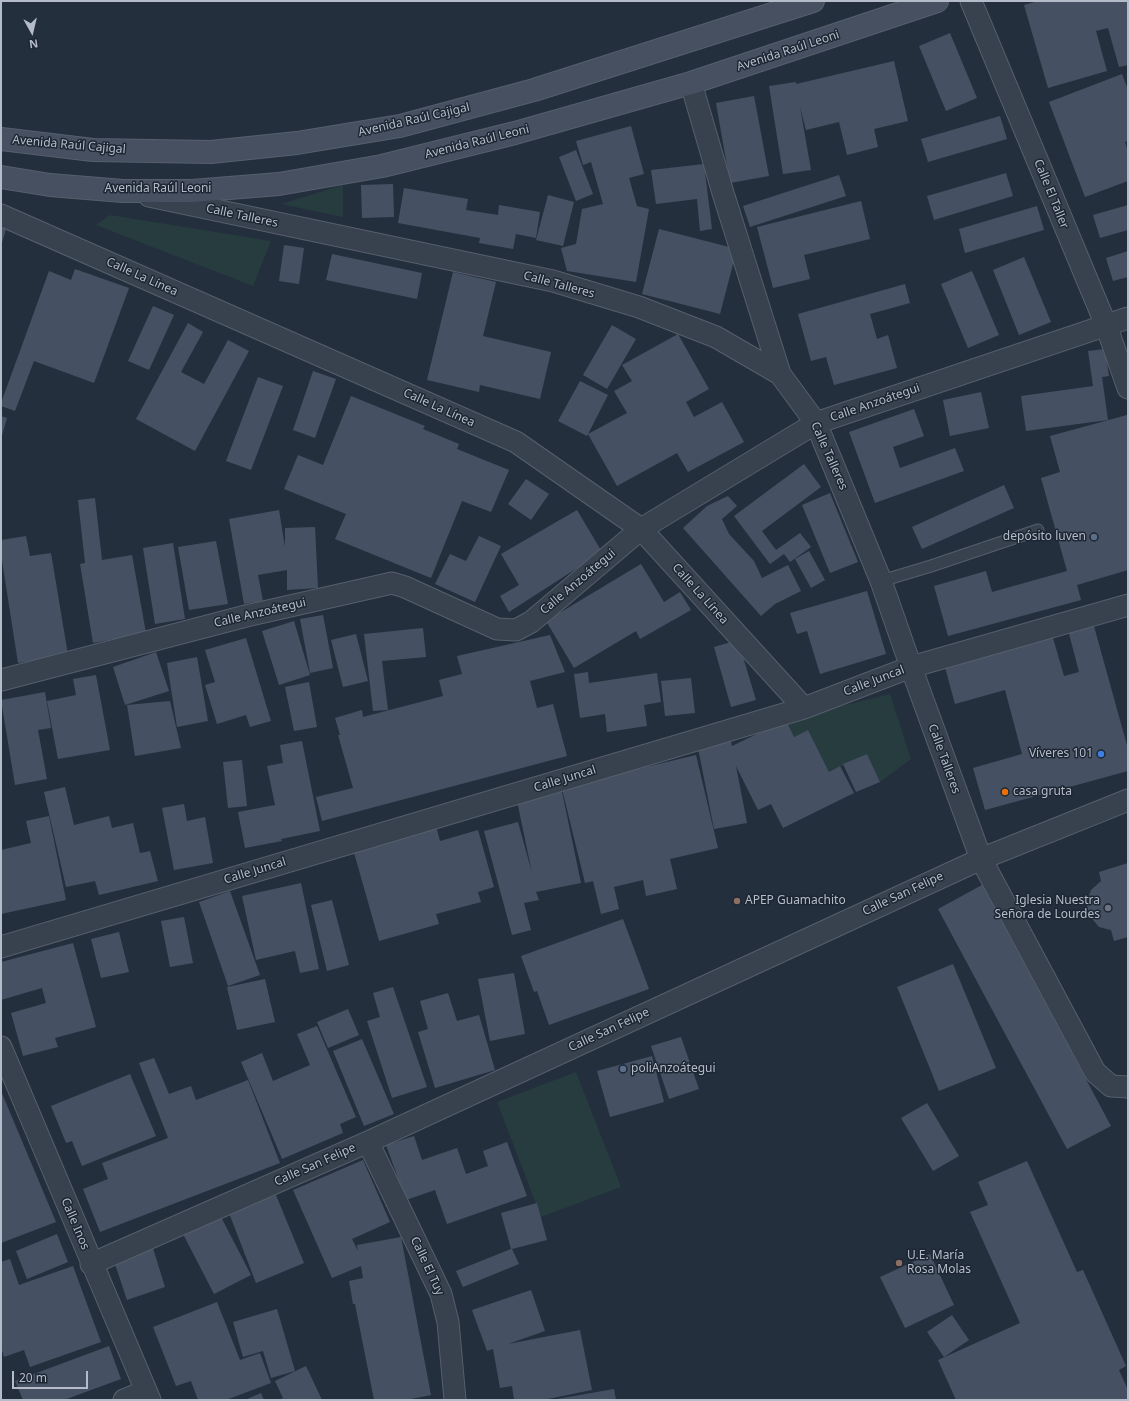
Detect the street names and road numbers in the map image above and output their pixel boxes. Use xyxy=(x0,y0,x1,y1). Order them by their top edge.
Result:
street label: Avenida Raúl Leoni xyxy=(735,28,841,74)
street label: Avenida Raúl Cajigal xyxy=(357,100,471,140)
street label: Avenida Raúl Leoni xyxy=(423,122,531,162)
street label: Avenida Raúl Cajigal xyxy=(12,133,126,157)
street label: Calle El Taller xyxy=(1031,157,1071,231)
street label: Avenida Raúl Leoni xyxy=(105,182,211,196)
street label: Calle Talleres xyxy=(205,201,279,231)
street label: Calle La Línea xyxy=(104,255,180,299)
street label: Calle Talleres xyxy=(522,269,596,301)
street label: Calle Anzoátegui xyxy=(828,381,922,425)
street label: Calle La Línea xyxy=(401,386,477,430)
street label: Calle Talleres xyxy=(808,420,850,492)
street label: Calle Anzoátegui xyxy=(537,546,619,618)
street label: Calle La Línea xyxy=(669,561,731,627)
street label: Calle Anzoátegui xyxy=(213,595,307,631)
street label: Calle Juncal xyxy=(842,663,906,699)
street label: Calle Talleres xyxy=(925,722,963,796)
street label: Calle Juncal xyxy=(532,763,598,795)
street label: Calle Juncal xyxy=(222,855,288,887)
street label: Calle San Felipe xyxy=(860,869,946,919)
street label: Calle San Felipe xyxy=(566,1005,652,1055)
street label: Calle San Felipe xyxy=(272,1141,358,1189)
street label: Calle Inos xyxy=(58,1196,92,1252)
street label: Calle El Tuy xyxy=(407,1234,447,1298)

